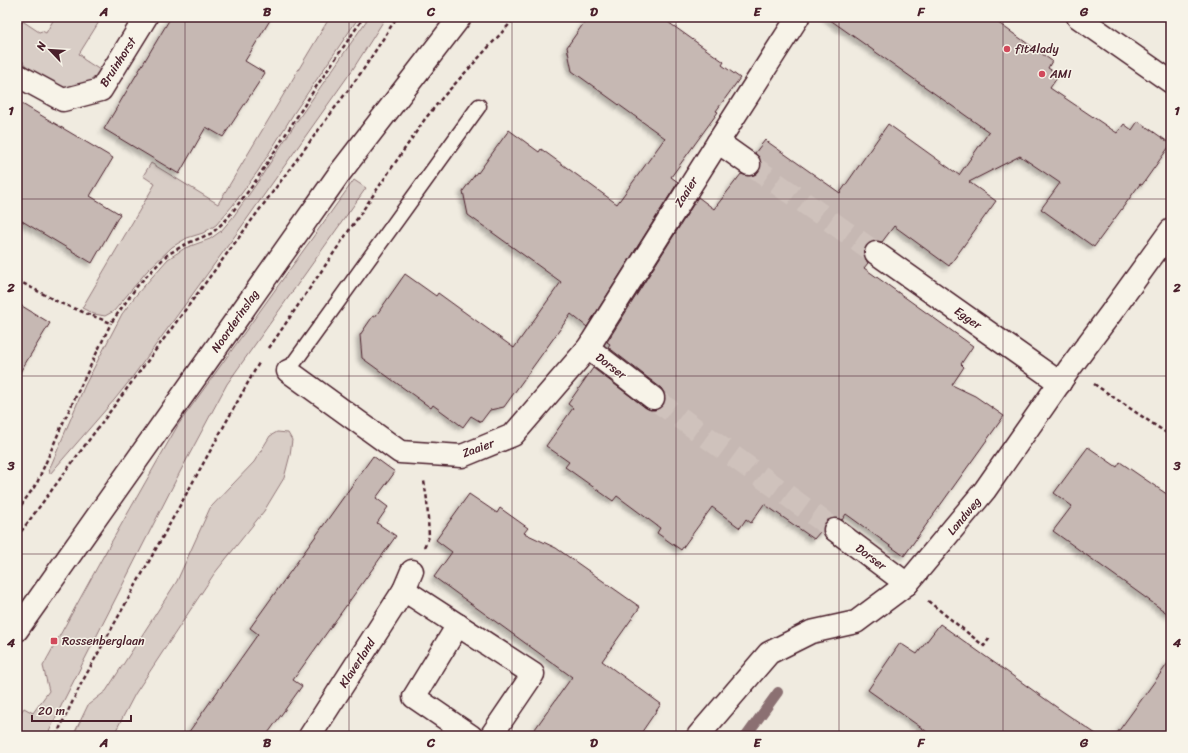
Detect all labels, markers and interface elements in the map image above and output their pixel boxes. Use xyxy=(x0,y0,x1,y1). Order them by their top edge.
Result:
text: A xyxy=(99,0,108,23)
text: B xyxy=(263,0,272,23)
text: C xyxy=(426,0,436,23)
text: D xyxy=(590,0,598,23)
text: E xyxy=(753,0,762,23)
text: F xyxy=(916,0,925,23)
text: G xyxy=(1079,0,1089,23)
north arrow xyxy=(30,30,70,70)
street label: Bruinhorst xyxy=(93,31,143,92)
text: N xyxy=(31,38,52,54)
place label: fit4lady xyxy=(1015,38,1059,60)
marker: fit4lady xyxy=(1002,44,1012,54)
place label: AMI xyxy=(1049,63,1072,85)
marker: AMI xyxy=(1037,69,1047,79)
text: 1 xyxy=(8,99,14,122)
text: 1 xyxy=(1174,99,1180,122)
street label: Zaaier xyxy=(668,171,705,212)
text: 2 xyxy=(6,276,15,299)
text: 2 xyxy=(1172,276,1181,299)
street label: Noorderinslag xyxy=(205,285,265,357)
street label: Egger xyxy=(949,300,987,336)
street label: Dorser xyxy=(590,347,632,386)
street label: Zaaier xyxy=(459,432,498,464)
text: 3 xyxy=(6,454,15,477)
text: 3 xyxy=(1172,454,1181,477)
street label: Landweg xyxy=(941,492,987,540)
street label: Dorser xyxy=(850,538,892,577)
place label: Rossenberglaan xyxy=(62,630,145,652)
text: 4 xyxy=(6,631,16,654)
text: 4 xyxy=(1172,631,1182,654)
street label: Klaverland xyxy=(333,633,382,692)
marker: Rossenberglaan xyxy=(49,636,59,646)
scale bar xyxy=(32,697,131,723)
text: 20 m xyxy=(38,700,65,722)
text: A xyxy=(99,731,108,753)
text: B xyxy=(263,731,272,753)
text: C xyxy=(426,731,436,753)
text: D xyxy=(590,731,598,753)
text: E xyxy=(753,731,762,753)
text: F xyxy=(916,731,925,753)
text: G xyxy=(1079,731,1089,753)

